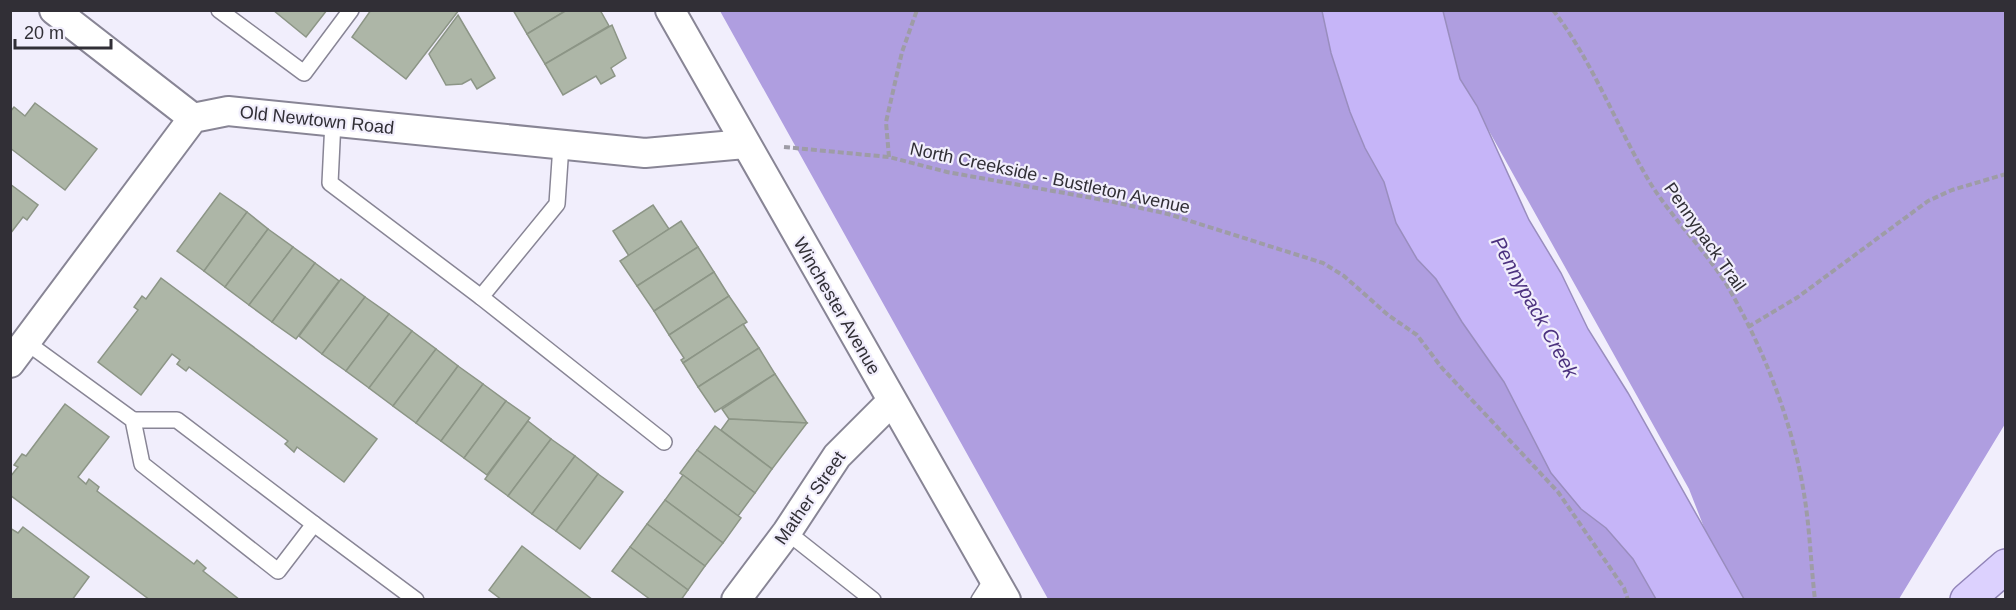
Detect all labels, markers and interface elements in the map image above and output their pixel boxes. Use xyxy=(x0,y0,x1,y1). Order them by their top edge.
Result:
scale bar xyxy=(15,12,111,50)
text: 20 m xyxy=(24,23,64,43)
street label: Old Newtown Road xyxy=(239,102,395,138)
street label: North Creekside - Bustleton Avenue xyxy=(908,139,1192,217)
street label: Pennypack Trail xyxy=(1660,179,1750,295)
water label: Pennypack Creek xyxy=(1487,233,1583,382)
street label: Winchester Avenue xyxy=(790,234,884,378)
street label: Mather Street xyxy=(771,448,849,548)

